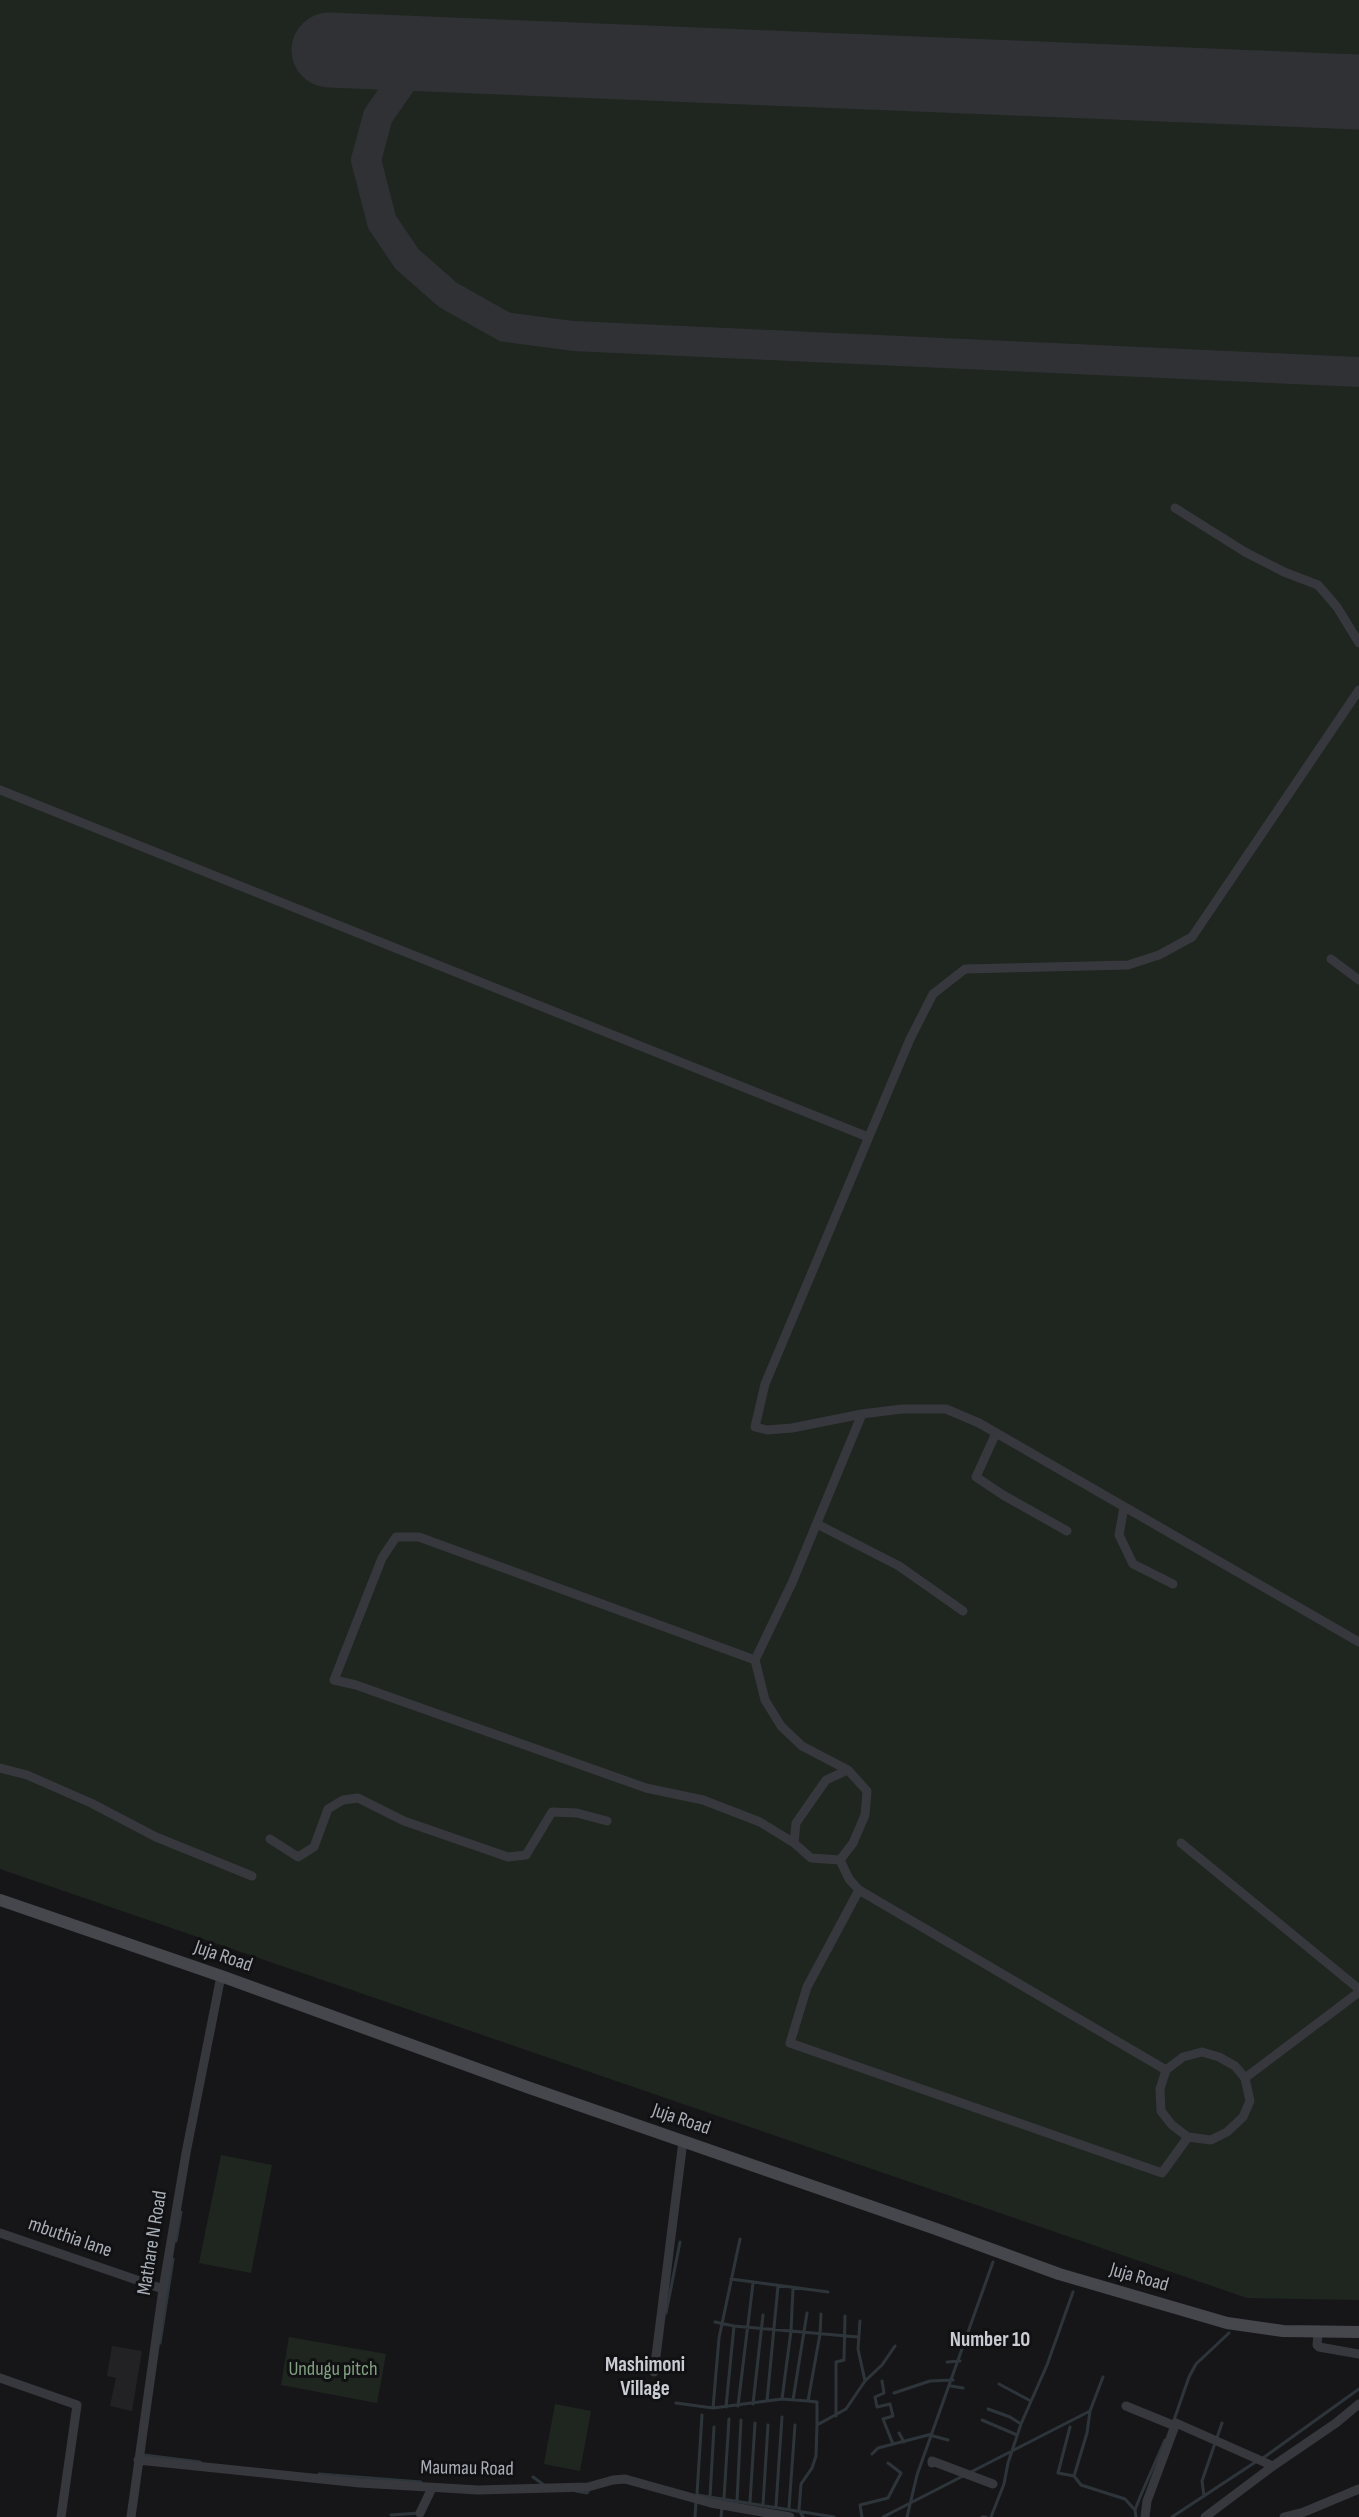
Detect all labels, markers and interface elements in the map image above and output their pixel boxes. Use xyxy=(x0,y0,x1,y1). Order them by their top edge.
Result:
street label: Juja Road xyxy=(191,1936,255,1978)
street label: Juja Road xyxy=(649,2099,713,2141)
street label: Mathare N Road xyxy=(133,2189,173,2297)
street label: mbuthia lane xyxy=(25,2213,115,2263)
street label: Juja Road xyxy=(1107,2258,1171,2298)
district label: Number 10 xyxy=(950,2328,1030,2354)
district label: Mashimoni Village xyxy=(605,2353,685,2403)
park label: Undugu pitch xyxy=(288,2358,378,2382)
street label: Maumau Road xyxy=(420,2456,514,2482)

